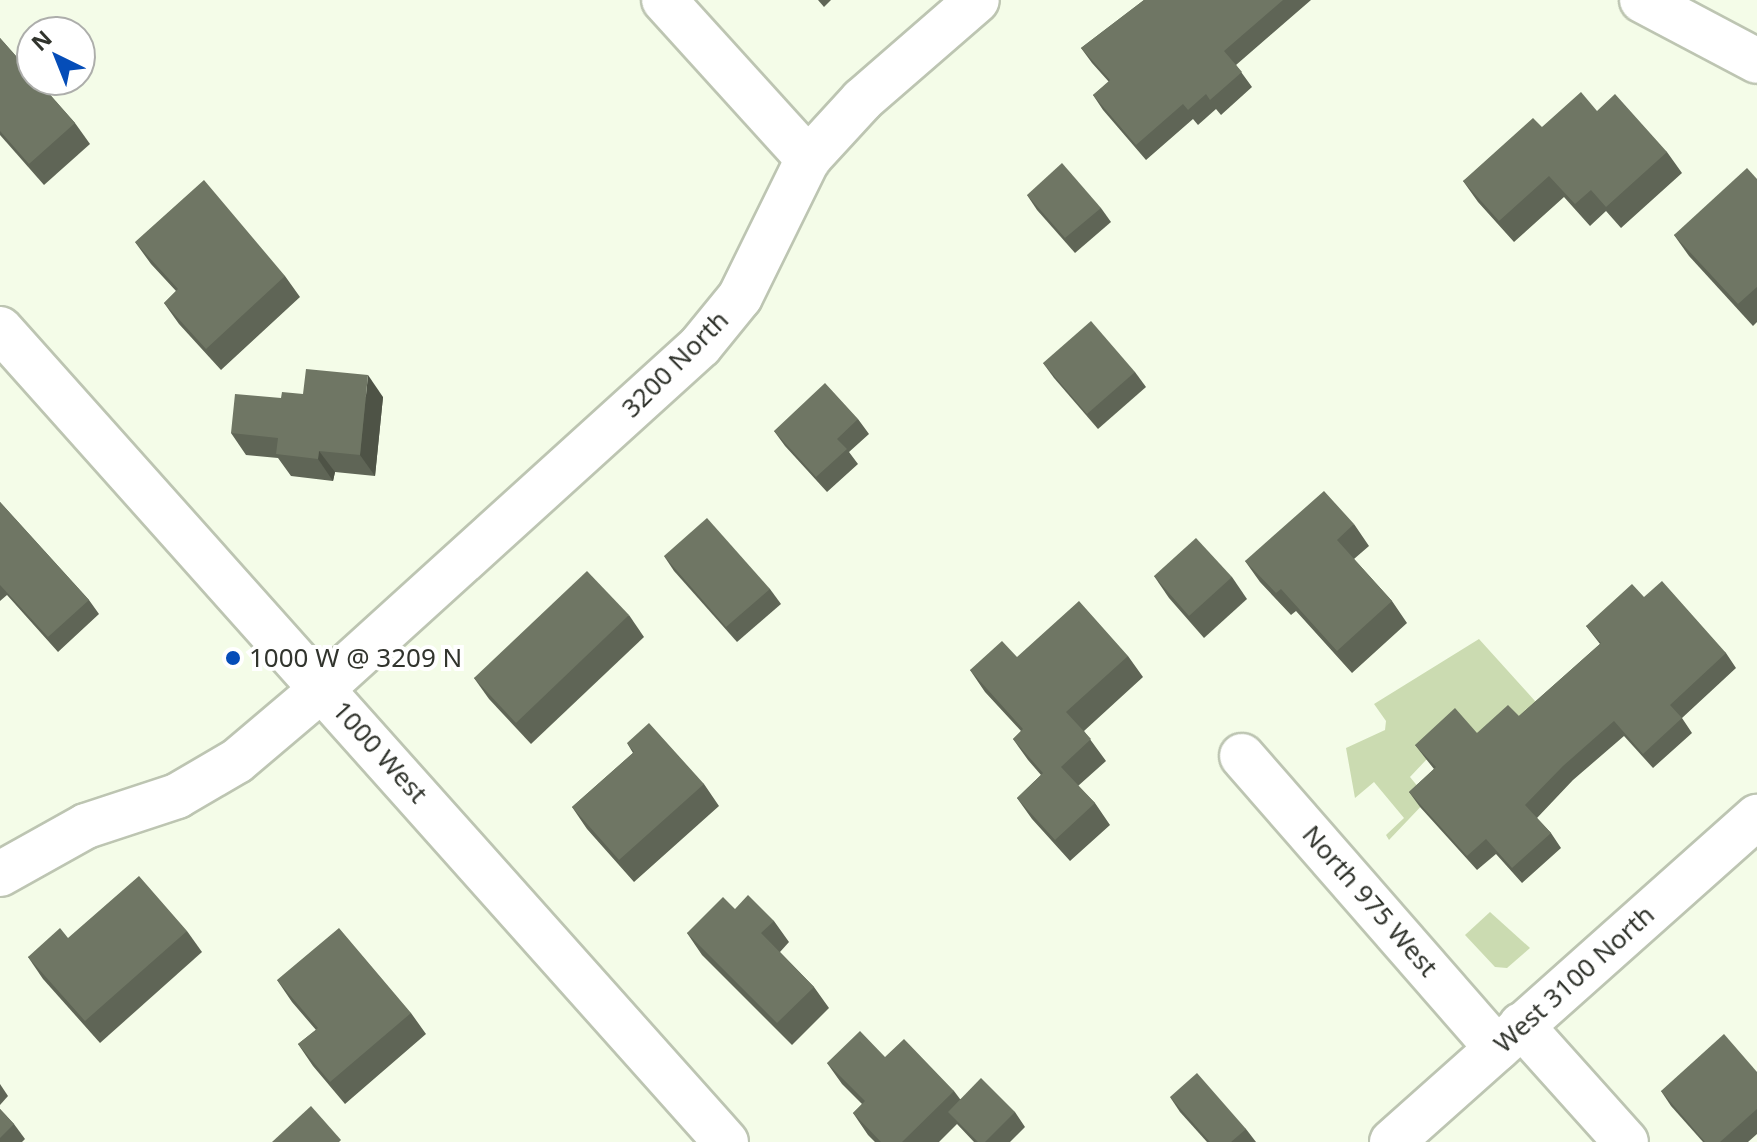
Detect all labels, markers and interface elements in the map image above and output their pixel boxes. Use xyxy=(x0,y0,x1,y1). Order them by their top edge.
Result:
north arrow xyxy=(16,16,96,96)
text: N xyxy=(24,23,58,57)
street label: 3200 North xyxy=(615,304,735,424)
place label: 1000 W @ 3209 N xyxy=(249,642,462,674)
marker: 1000 W @ 3209 N xyxy=(224,649,242,667)
street label: 1000 West xyxy=(326,695,434,809)
street label: North 975 West xyxy=(1296,819,1444,983)
street label: West 3100 North xyxy=(1487,899,1661,1059)

